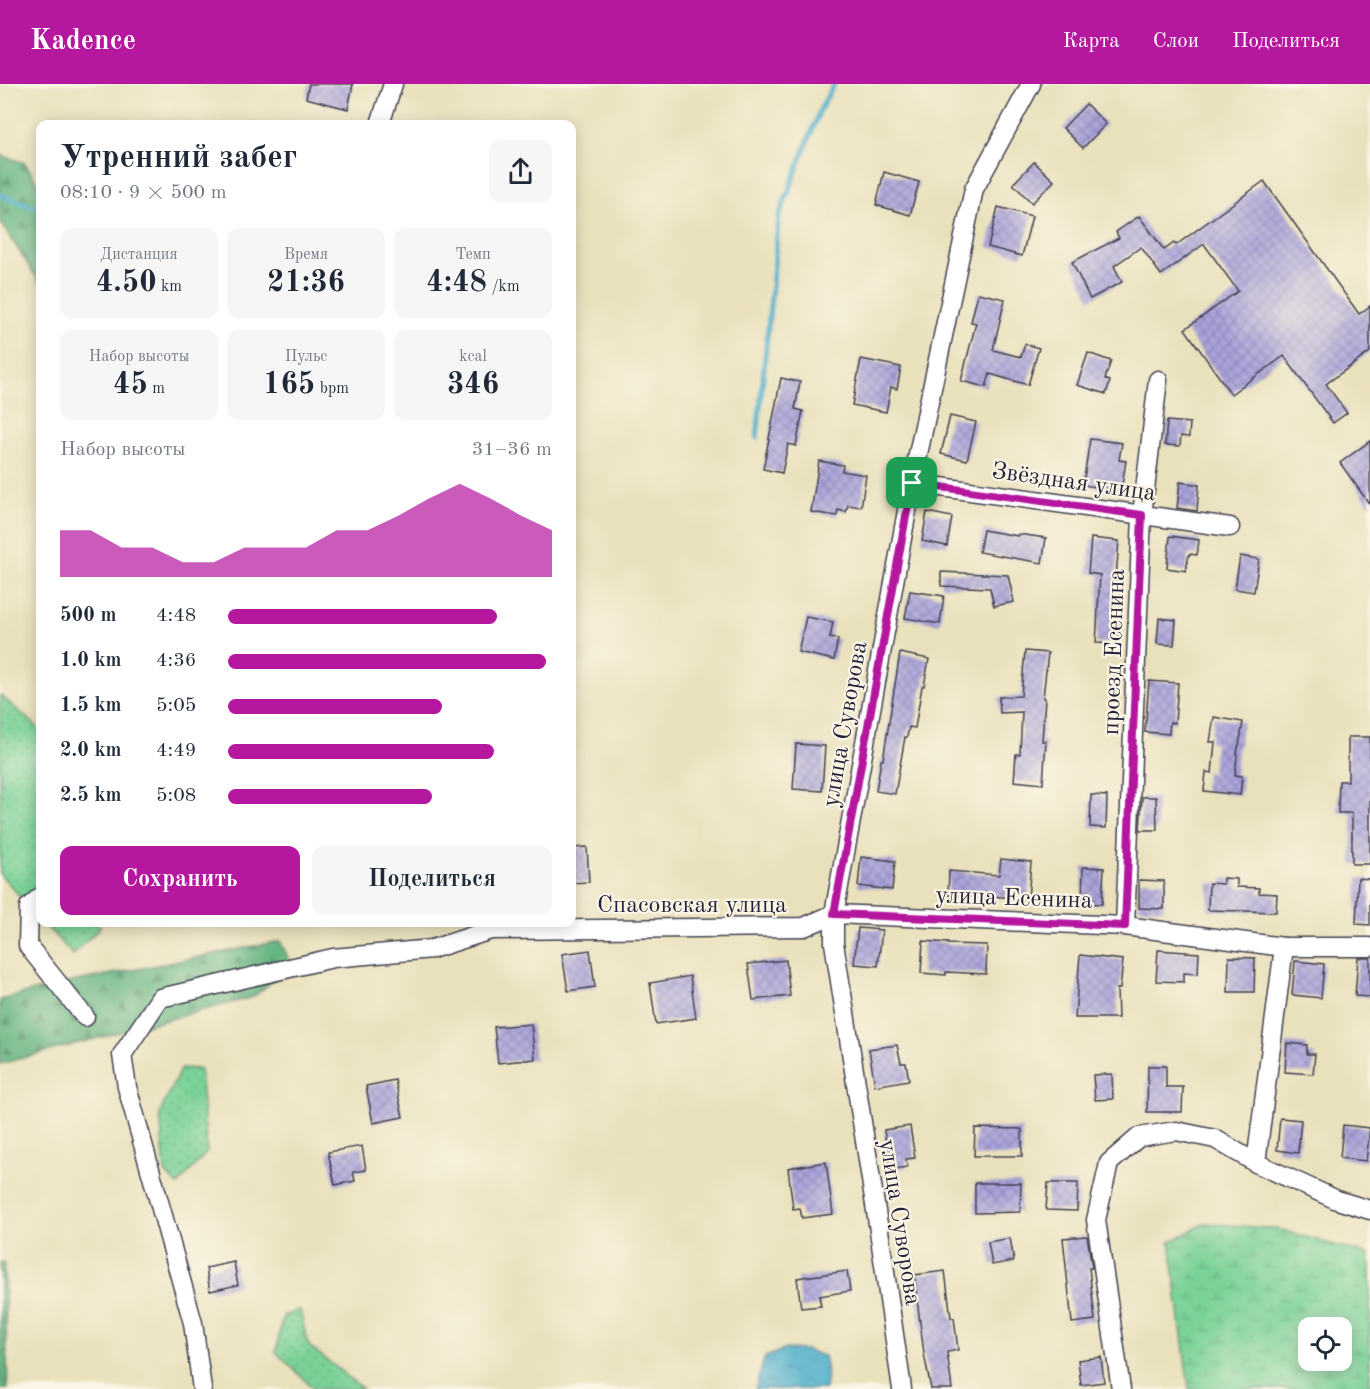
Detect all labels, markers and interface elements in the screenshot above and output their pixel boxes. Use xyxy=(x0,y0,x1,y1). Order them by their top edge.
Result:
text: Kadence xyxy=(30,28,136,56)
text: Карта xyxy=(1063,31,1120,52)
text: Слои xyxy=(1153,31,1199,52)
text: Поделиться xyxy=(1232,31,1340,52)
button: share xyxy=(489,140,552,203)
text: Утренний забег xyxy=(60,142,297,175)
text: 08:10 · 9 × 500 m xyxy=(60,183,227,203)
text: Дистанция xyxy=(100,247,178,263)
text: Время xyxy=(284,247,328,263)
text: Темп xyxy=(455,247,491,263)
text: 4.50 xyxy=(96,268,157,298)
text: 21:36 xyxy=(267,268,345,298)
text: 4:48 xyxy=(426,268,487,298)
text: km xyxy=(157,279,182,295)
text: /km xyxy=(487,279,520,295)
text: Набор высоты xyxy=(89,349,189,365)
text: Пульс xyxy=(285,349,327,365)
text: kcal xyxy=(459,349,487,365)
text: 45 xyxy=(113,370,148,400)
text: 165 xyxy=(263,370,315,400)
text: 346 xyxy=(447,370,499,400)
text: m xyxy=(148,381,165,397)
text: bpm xyxy=(315,381,349,397)
text: Набор высоты xyxy=(60,440,186,460)
text: 31–36 m xyxy=(472,440,552,460)
pin xyxy=(886,457,937,508)
street label: Звёздная улица xyxy=(990,460,1157,506)
icon: arrive xyxy=(895,466,928,499)
street label: проезд Есенина xyxy=(1100,568,1130,736)
text: 500 m xyxy=(60,606,116,626)
text: 4:48 xyxy=(156,606,196,626)
street label: улица Суворова xyxy=(820,639,872,809)
text: 1.0 km xyxy=(60,651,122,671)
text: 4:36 xyxy=(156,651,196,671)
text: 1.5 km xyxy=(60,696,122,716)
text: 5:05 xyxy=(156,696,196,716)
text: 2.0 km xyxy=(60,741,122,761)
text: 4:49 xyxy=(156,741,196,761)
text: 2.5 km xyxy=(60,786,122,806)
text: 5:08 xyxy=(156,786,196,806)
button: Сохранить xyxy=(60,846,300,915)
button: Поделиться xyxy=(312,846,552,915)
street label: улица Есенина xyxy=(935,884,1093,914)
street label: Спасовская улица xyxy=(597,894,787,918)
street label: улица Суворова xyxy=(874,1137,924,1307)
map controls xyxy=(1298,1317,1352,1371)
button: locate xyxy=(1298,1317,1352,1371)

